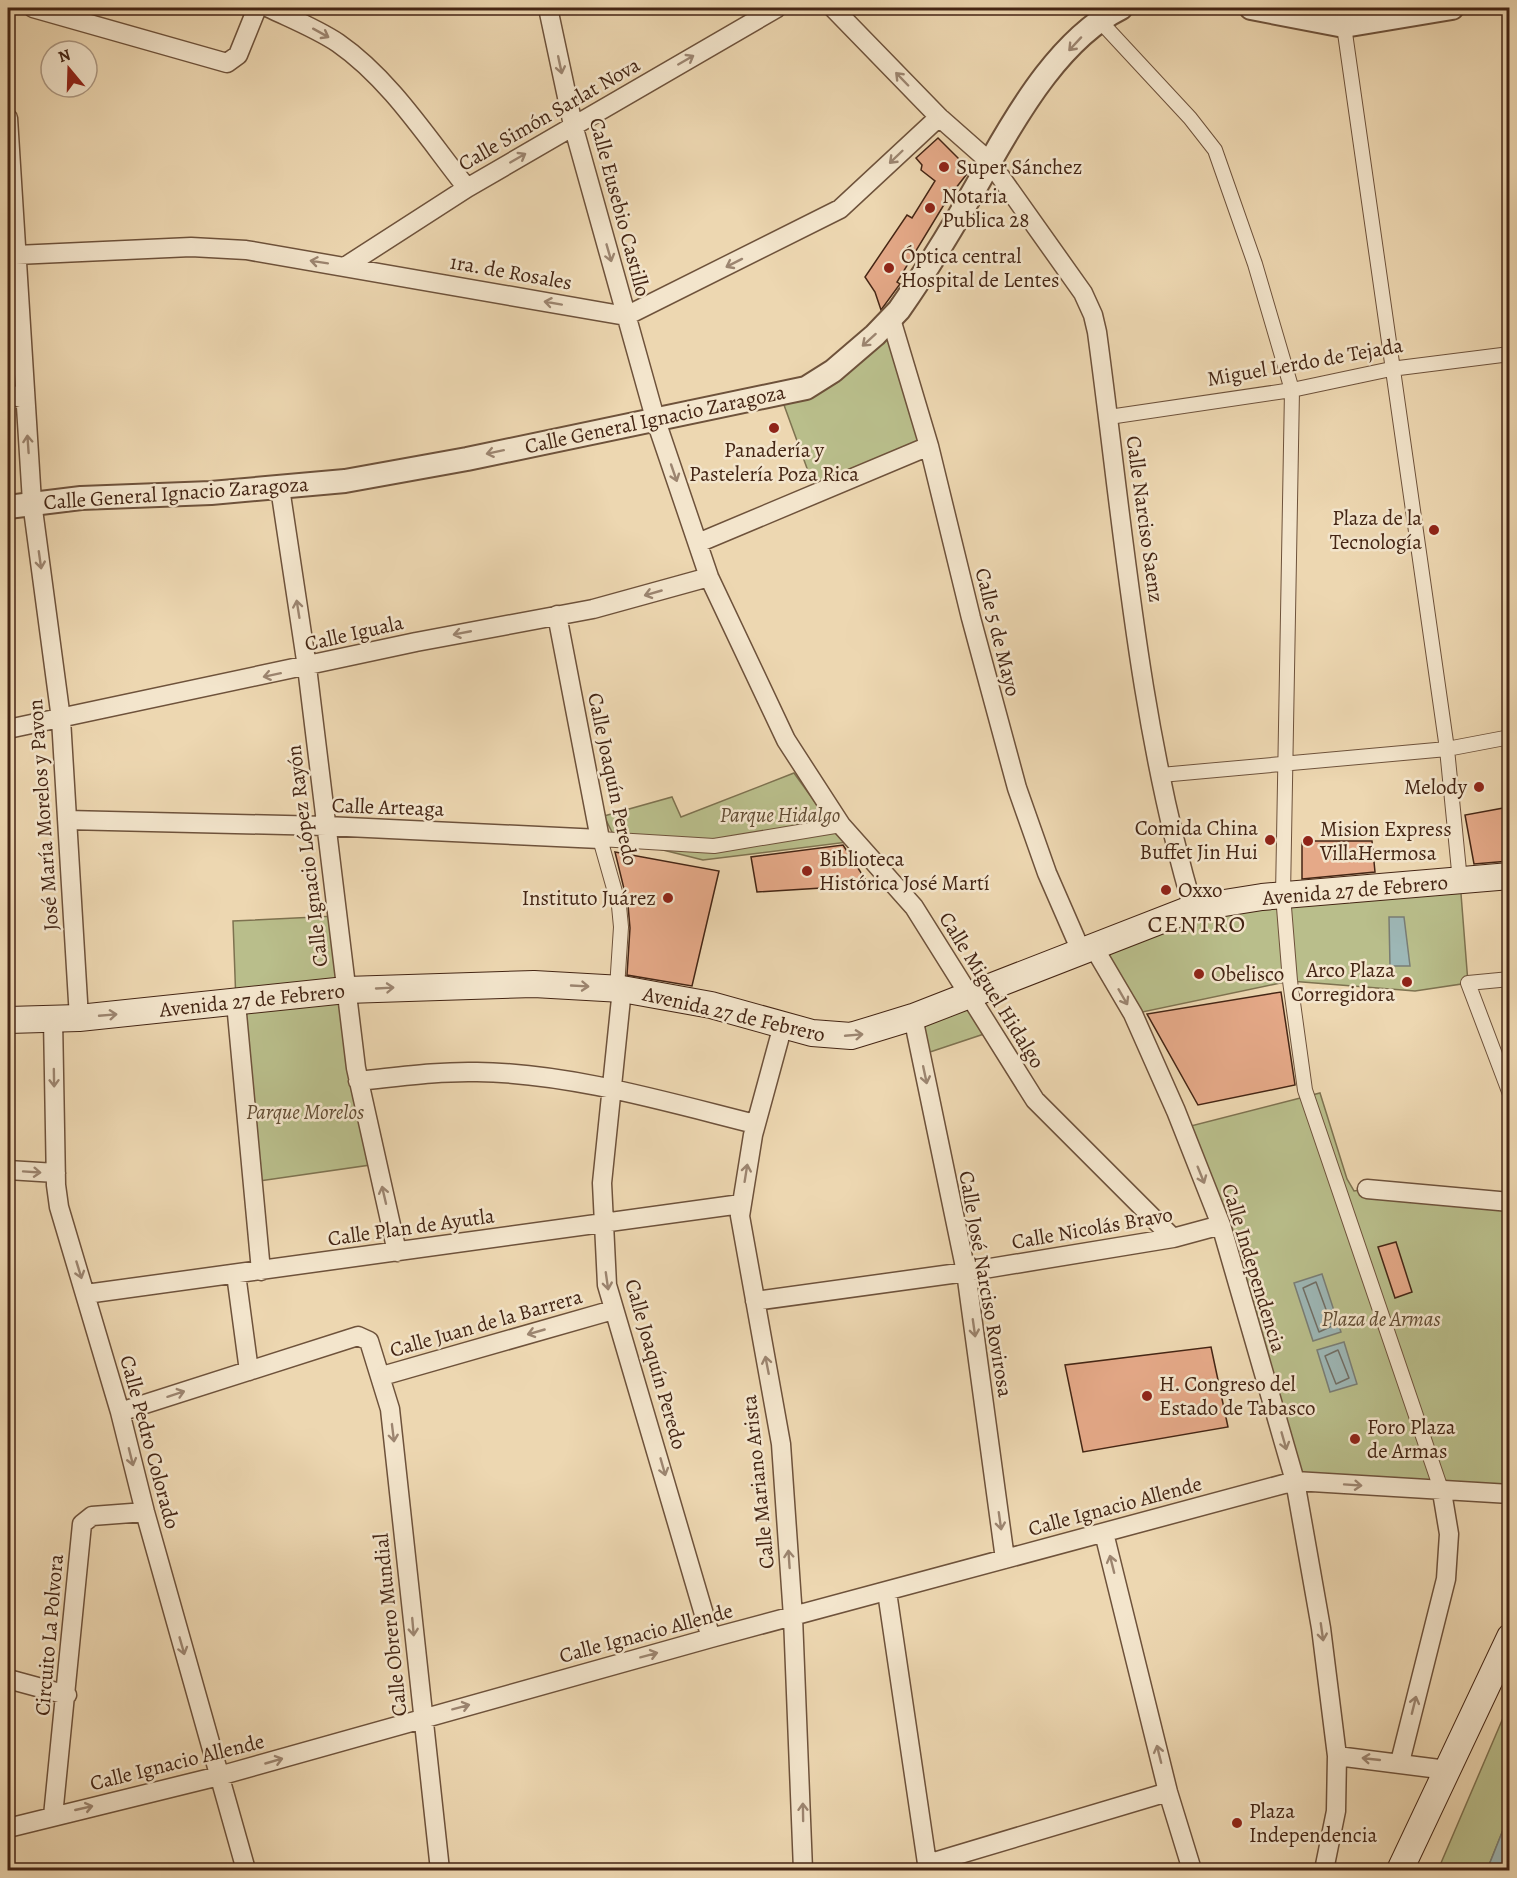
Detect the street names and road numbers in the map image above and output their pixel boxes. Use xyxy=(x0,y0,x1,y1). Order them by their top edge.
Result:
street label: Calle Simón Sarlat Nova xyxy=(453,50,645,177)
street label: Calle Eusebio Castillo xyxy=(583,114,657,300)
street label: 1ra. de Rosales xyxy=(448,247,574,297)
street label: Miguel Lerdo de Tejada xyxy=(1205,331,1405,393)
street label: Calle General Ignacio Zaragoza xyxy=(522,378,788,460)
street label: Calle Narciso Saenz xyxy=(1119,434,1171,604)
street label: Calle General Ignacio Zaragoza xyxy=(42,470,310,516)
street label: Calle 5 de Mayo xyxy=(969,565,1027,699)
street label: Calle Iguala xyxy=(302,608,406,658)
street label: Calle Joaquín Peredo xyxy=(581,690,645,868)
street label: José María Morelos y Pavon xyxy=(21,698,65,932)
street label: Calle Ignacio López Rayón xyxy=(279,743,335,969)
street label: Calle Arteaga xyxy=(331,791,445,823)
street label: Avenida 27 de Febrero xyxy=(1260,868,1449,912)
street label: Calle Miguel Hidalgo xyxy=(933,906,1051,1074)
street label: Avenida 27 de Febrero xyxy=(157,976,346,1024)
street label: Avenida 27 de Febrero xyxy=(639,979,828,1049)
street label: Calle José Narciso Rovirosa xyxy=(952,1169,1020,1400)
street label: Calle Independencia xyxy=(1215,1180,1293,1356)
street label: Calle Nicolás Bravo xyxy=(1009,1200,1175,1256)
street label: Calle Plan de Ayutla xyxy=(326,1201,496,1253)
street label: Calle Joaquín Peredo xyxy=(618,1276,694,1452)
street label: Calle Juan de la Barrera xyxy=(387,1282,586,1364)
street label: Calle Pedro Colorado xyxy=(113,1352,187,1532)
street label: Calle Mariano Arista xyxy=(735,1393,781,1570)
street label: Calle Ignacio Allende xyxy=(1025,1469,1205,1543)
street label: Calle Obrero Mundial xyxy=(366,1532,414,1718)
street label: Circuito La Polvora xyxy=(28,1553,70,1717)
street label: Calle Ignacio Allende xyxy=(556,1596,736,1670)
street label: Calle Ignacio Allende xyxy=(87,1727,267,1797)

